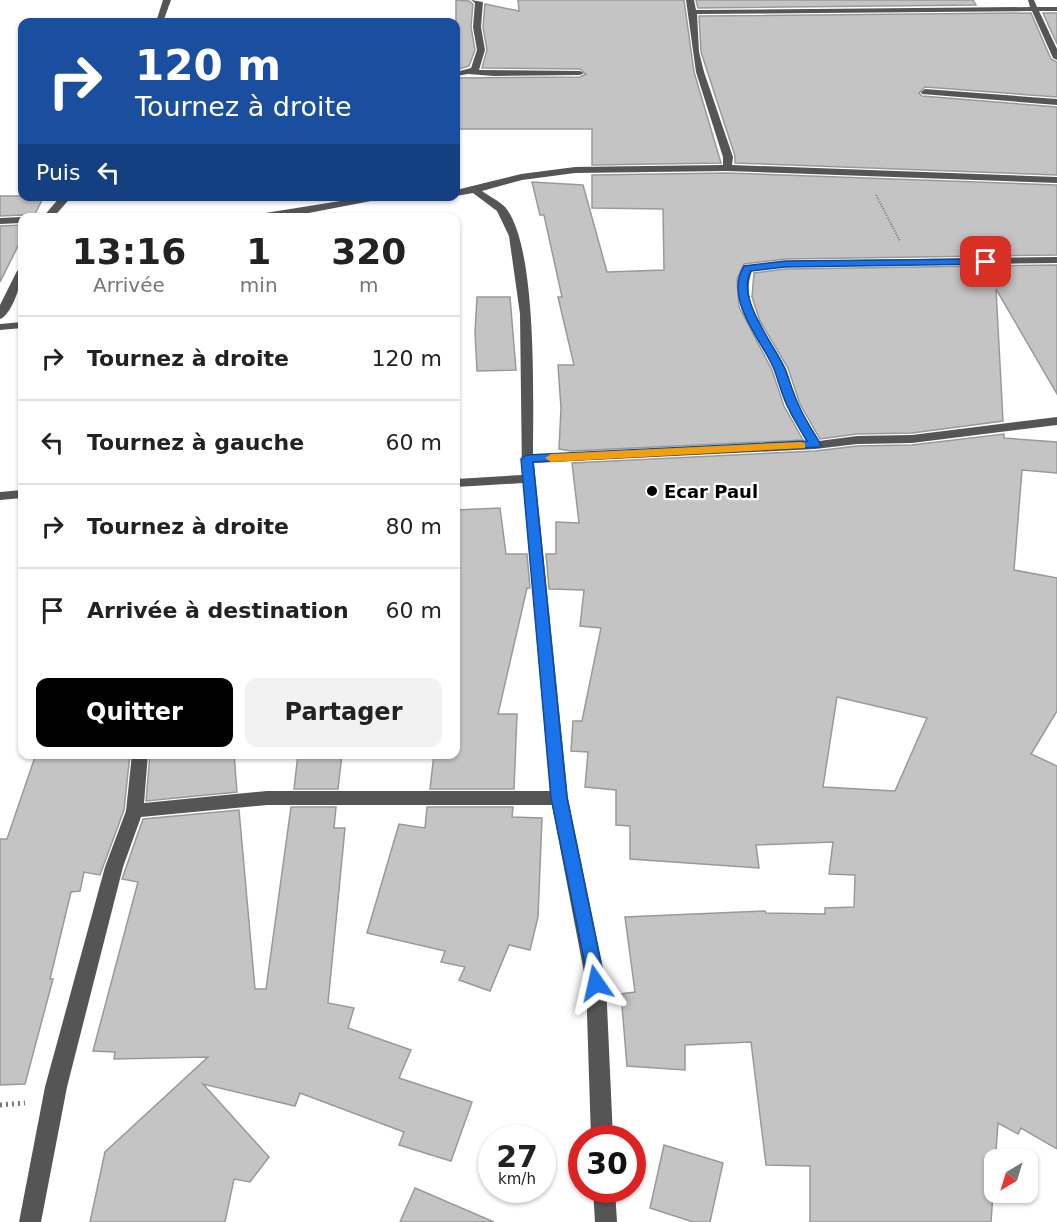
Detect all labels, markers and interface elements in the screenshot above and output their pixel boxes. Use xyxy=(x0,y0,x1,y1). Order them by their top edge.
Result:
text: 120 m xyxy=(135,41,281,90)
icon: right xyxy=(36,42,114,120)
text: Tournez à droite xyxy=(135,91,352,122)
icon: left xyxy=(92,156,125,189)
text: Puis xyxy=(36,160,80,185)
text: 13:16 xyxy=(72,231,186,272)
text: 1 xyxy=(246,231,271,272)
text: 320 xyxy=(331,231,406,272)
pin xyxy=(960,236,1011,287)
icon: arrive xyxy=(969,245,1002,278)
text: Arrivée xyxy=(93,273,165,297)
text: min xyxy=(240,273,278,297)
text: m xyxy=(359,273,379,297)
icon: right xyxy=(36,342,69,375)
text: Tournez à droite xyxy=(87,346,289,371)
text: 120 m xyxy=(372,346,442,371)
icon: left xyxy=(36,426,69,459)
text: Tournez à gauche xyxy=(87,430,304,455)
text: 60 m xyxy=(386,430,442,455)
place label: Ecar Paul xyxy=(664,481,758,502)
marker: Ecar Paul xyxy=(645,484,659,498)
icon: right xyxy=(36,510,69,543)
text: Tournez à droite xyxy=(87,514,289,539)
text: 80 m xyxy=(386,514,442,539)
icon: arrive xyxy=(36,594,69,627)
text: Arrivée à destination xyxy=(87,598,349,623)
text: 60 m xyxy=(386,598,442,623)
button: Quitter xyxy=(36,678,233,747)
button: Partager xyxy=(245,678,442,747)
position arrow xyxy=(564,951,628,1015)
speed limit sign: 30 xyxy=(568,1125,646,1203)
text: 27 xyxy=(496,1139,538,1174)
north arrow xyxy=(984,1149,1038,1203)
map controls xyxy=(984,1149,1038,1203)
text: km/h xyxy=(498,1170,536,1188)

